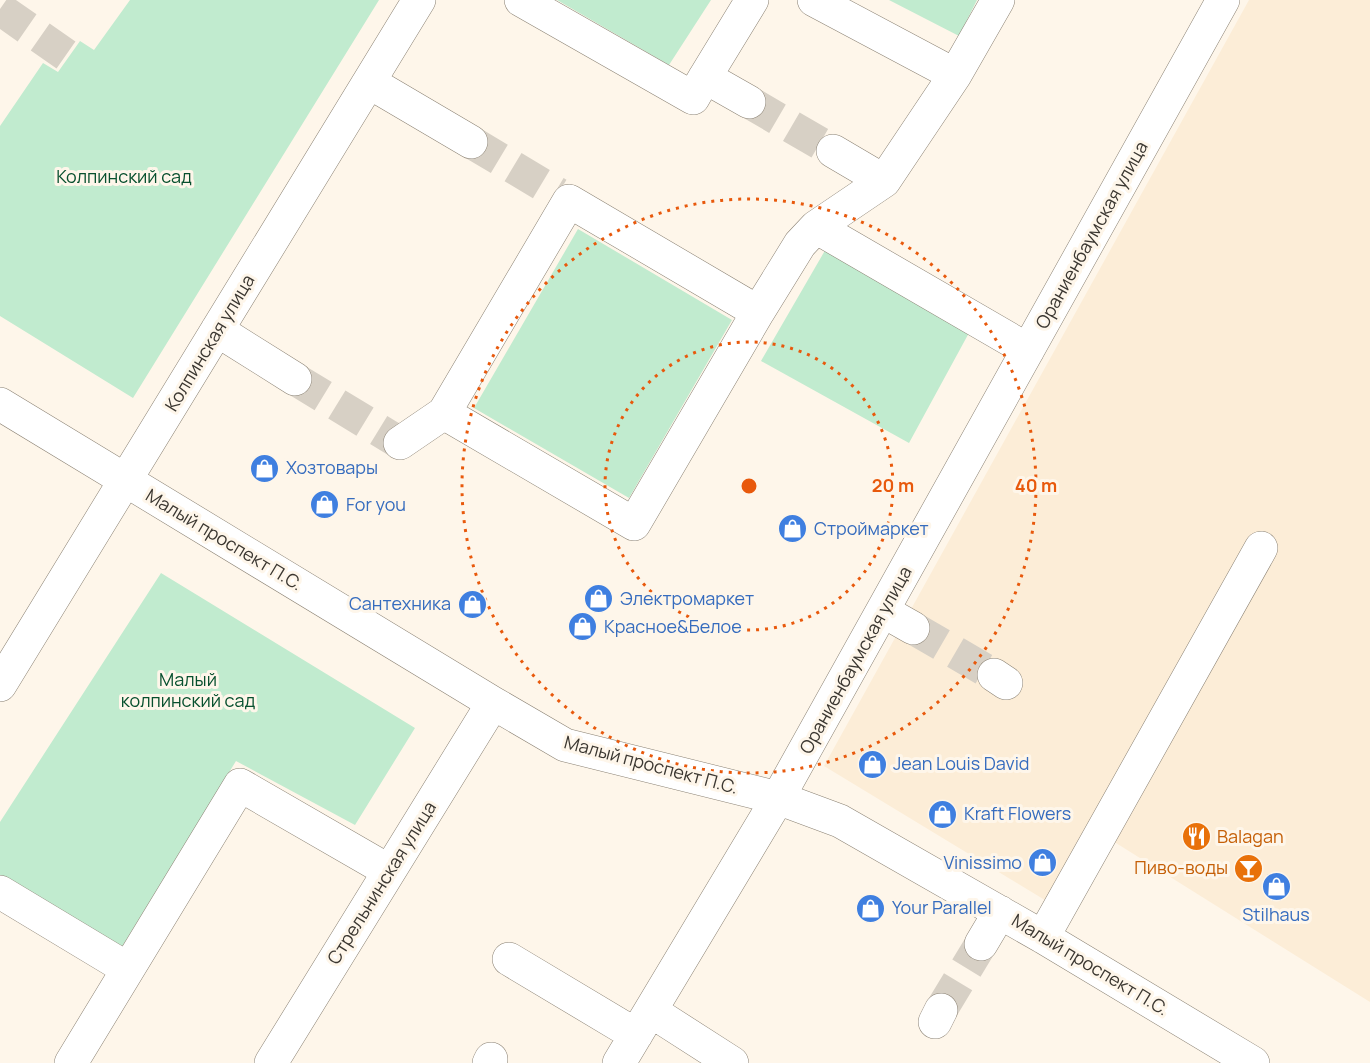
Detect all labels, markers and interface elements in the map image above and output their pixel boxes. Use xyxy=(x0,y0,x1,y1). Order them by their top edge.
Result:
street label: Ораниенбаумская улица xyxy=(1030,136,1153,333)
park label: Колпинский сад xyxy=(56,164,192,188)
street label: Колпинская улица xyxy=(159,270,259,415)
shop icon: Хозтовары xyxy=(249,452,281,484)
place label: Хозтовары xyxy=(286,455,378,479)
text: 20 m xyxy=(872,473,914,497)
text: 40 m xyxy=(1015,473,1057,497)
centre of rings xyxy=(739,476,759,496)
street label: Малый проспект П.С. xyxy=(142,483,307,595)
shop icon: For you xyxy=(309,489,341,521)
place label: For you xyxy=(346,492,406,516)
shop icon: Строймаркет xyxy=(777,513,809,545)
place label: Строймаркет xyxy=(814,516,929,540)
street label: Ораниенбаумская улица xyxy=(794,561,917,758)
shop icon: Электромаркет xyxy=(583,583,615,615)
place label: Электромаркет xyxy=(620,586,754,610)
shop icon: Сантехника xyxy=(456,588,488,620)
place label: Сантехника xyxy=(349,591,451,615)
shop icon: Красное&Белое xyxy=(567,611,599,643)
place label: Красное&Белое xyxy=(604,614,742,638)
park label: Малый колпинский сад xyxy=(121,667,255,712)
street label: Малый проспект П.С. xyxy=(562,729,741,799)
shop icon: Jean Louis David xyxy=(856,748,888,780)
place label: Jean Louis David xyxy=(893,751,1030,775)
street label: Стрельнинская улица xyxy=(321,797,441,968)
shop icon: Kraft Flowers xyxy=(927,798,959,830)
place label: Kraft Flowers xyxy=(964,801,1071,825)
restaurant icon: Balagan xyxy=(1180,821,1212,853)
place label: Balagan xyxy=(1217,824,1284,848)
shop icon: Vinissimo xyxy=(1027,847,1059,879)
place label: Vinissimo xyxy=(943,850,1022,874)
bar icon: Пиво-воды xyxy=(1233,852,1265,884)
place label: Пиво-воды xyxy=(1134,855,1228,879)
shop icon: Stilhaus xyxy=(1260,870,1292,902)
shop icon: Your Parallel xyxy=(855,892,887,924)
place label: Your Parallel xyxy=(892,895,992,919)
place label: Stilhaus xyxy=(1242,902,1310,926)
street label: Малый проспект П.С. xyxy=(1008,908,1173,1020)

